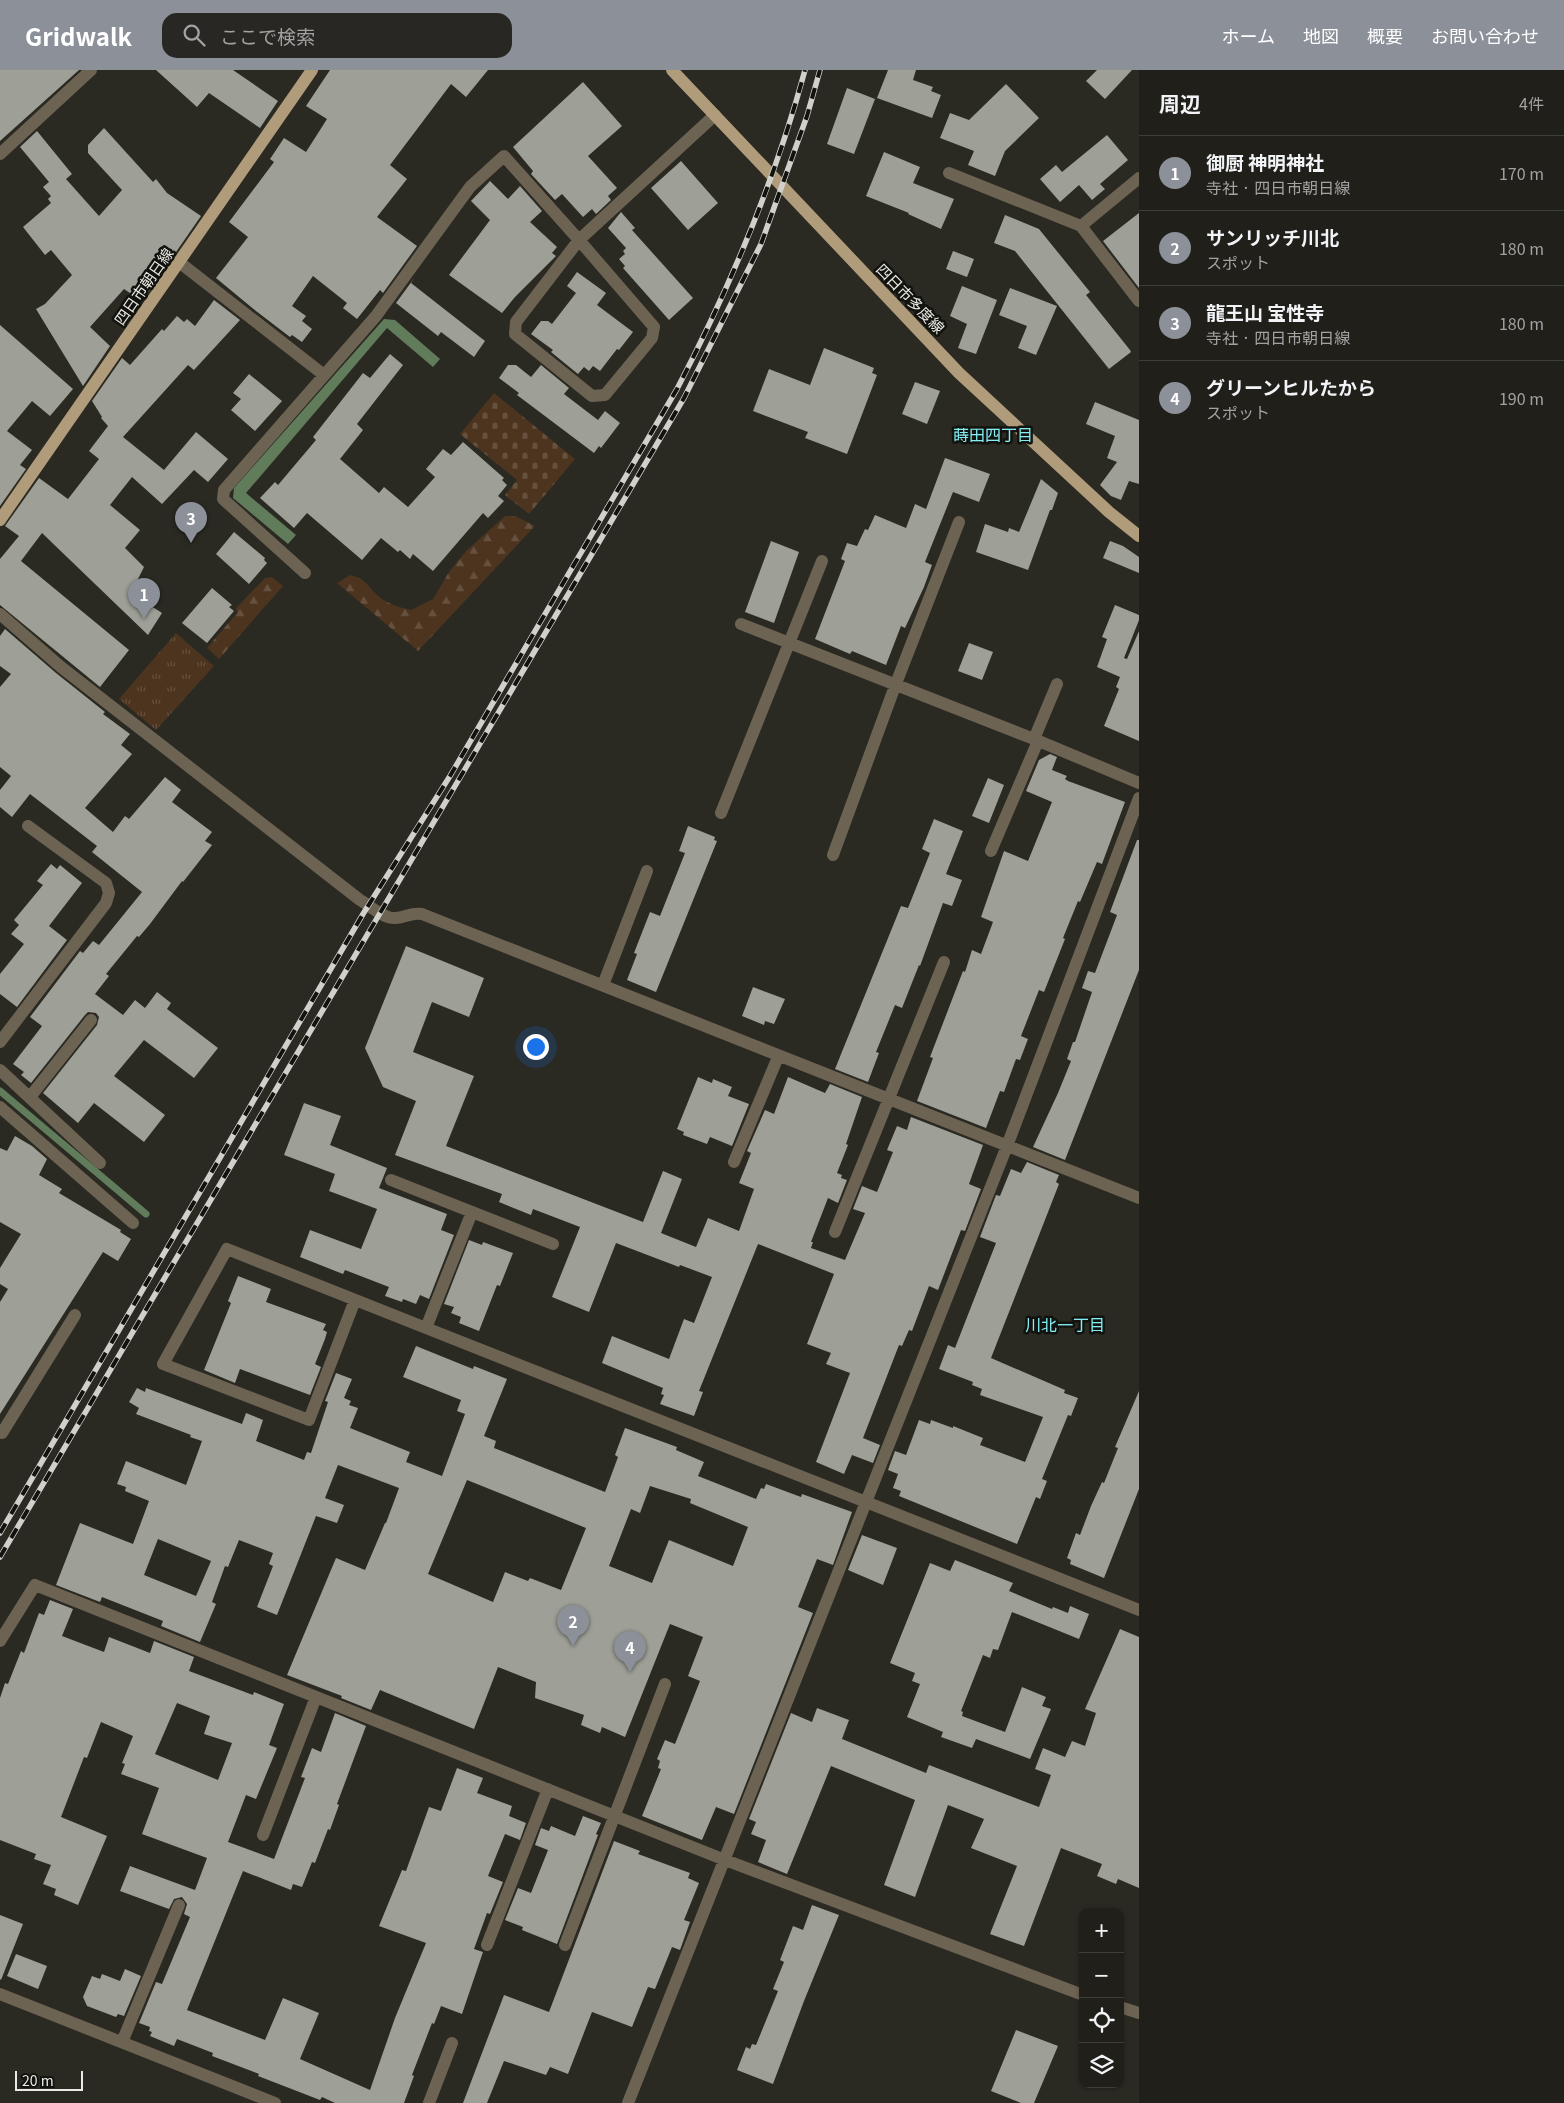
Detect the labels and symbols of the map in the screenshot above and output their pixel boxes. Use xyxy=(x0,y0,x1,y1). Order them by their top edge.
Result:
street label: 四日市朝日線 xyxy=(109,243,177,329)
street label: 四日市多度線 xyxy=(872,258,950,338)
district label: 蒔田四丁目 xyxy=(953,422,1033,446)
pin: 3 xyxy=(175,502,207,543)
pin: 1 xyxy=(128,578,160,619)
your location xyxy=(523,1034,549,1060)
district label: 川北一丁目 xyxy=(1025,1312,1105,1336)
pin: 2 xyxy=(557,1605,589,1646)
pin: 4 xyxy=(614,1631,646,1672)
scale bar xyxy=(15,2068,82,2091)

